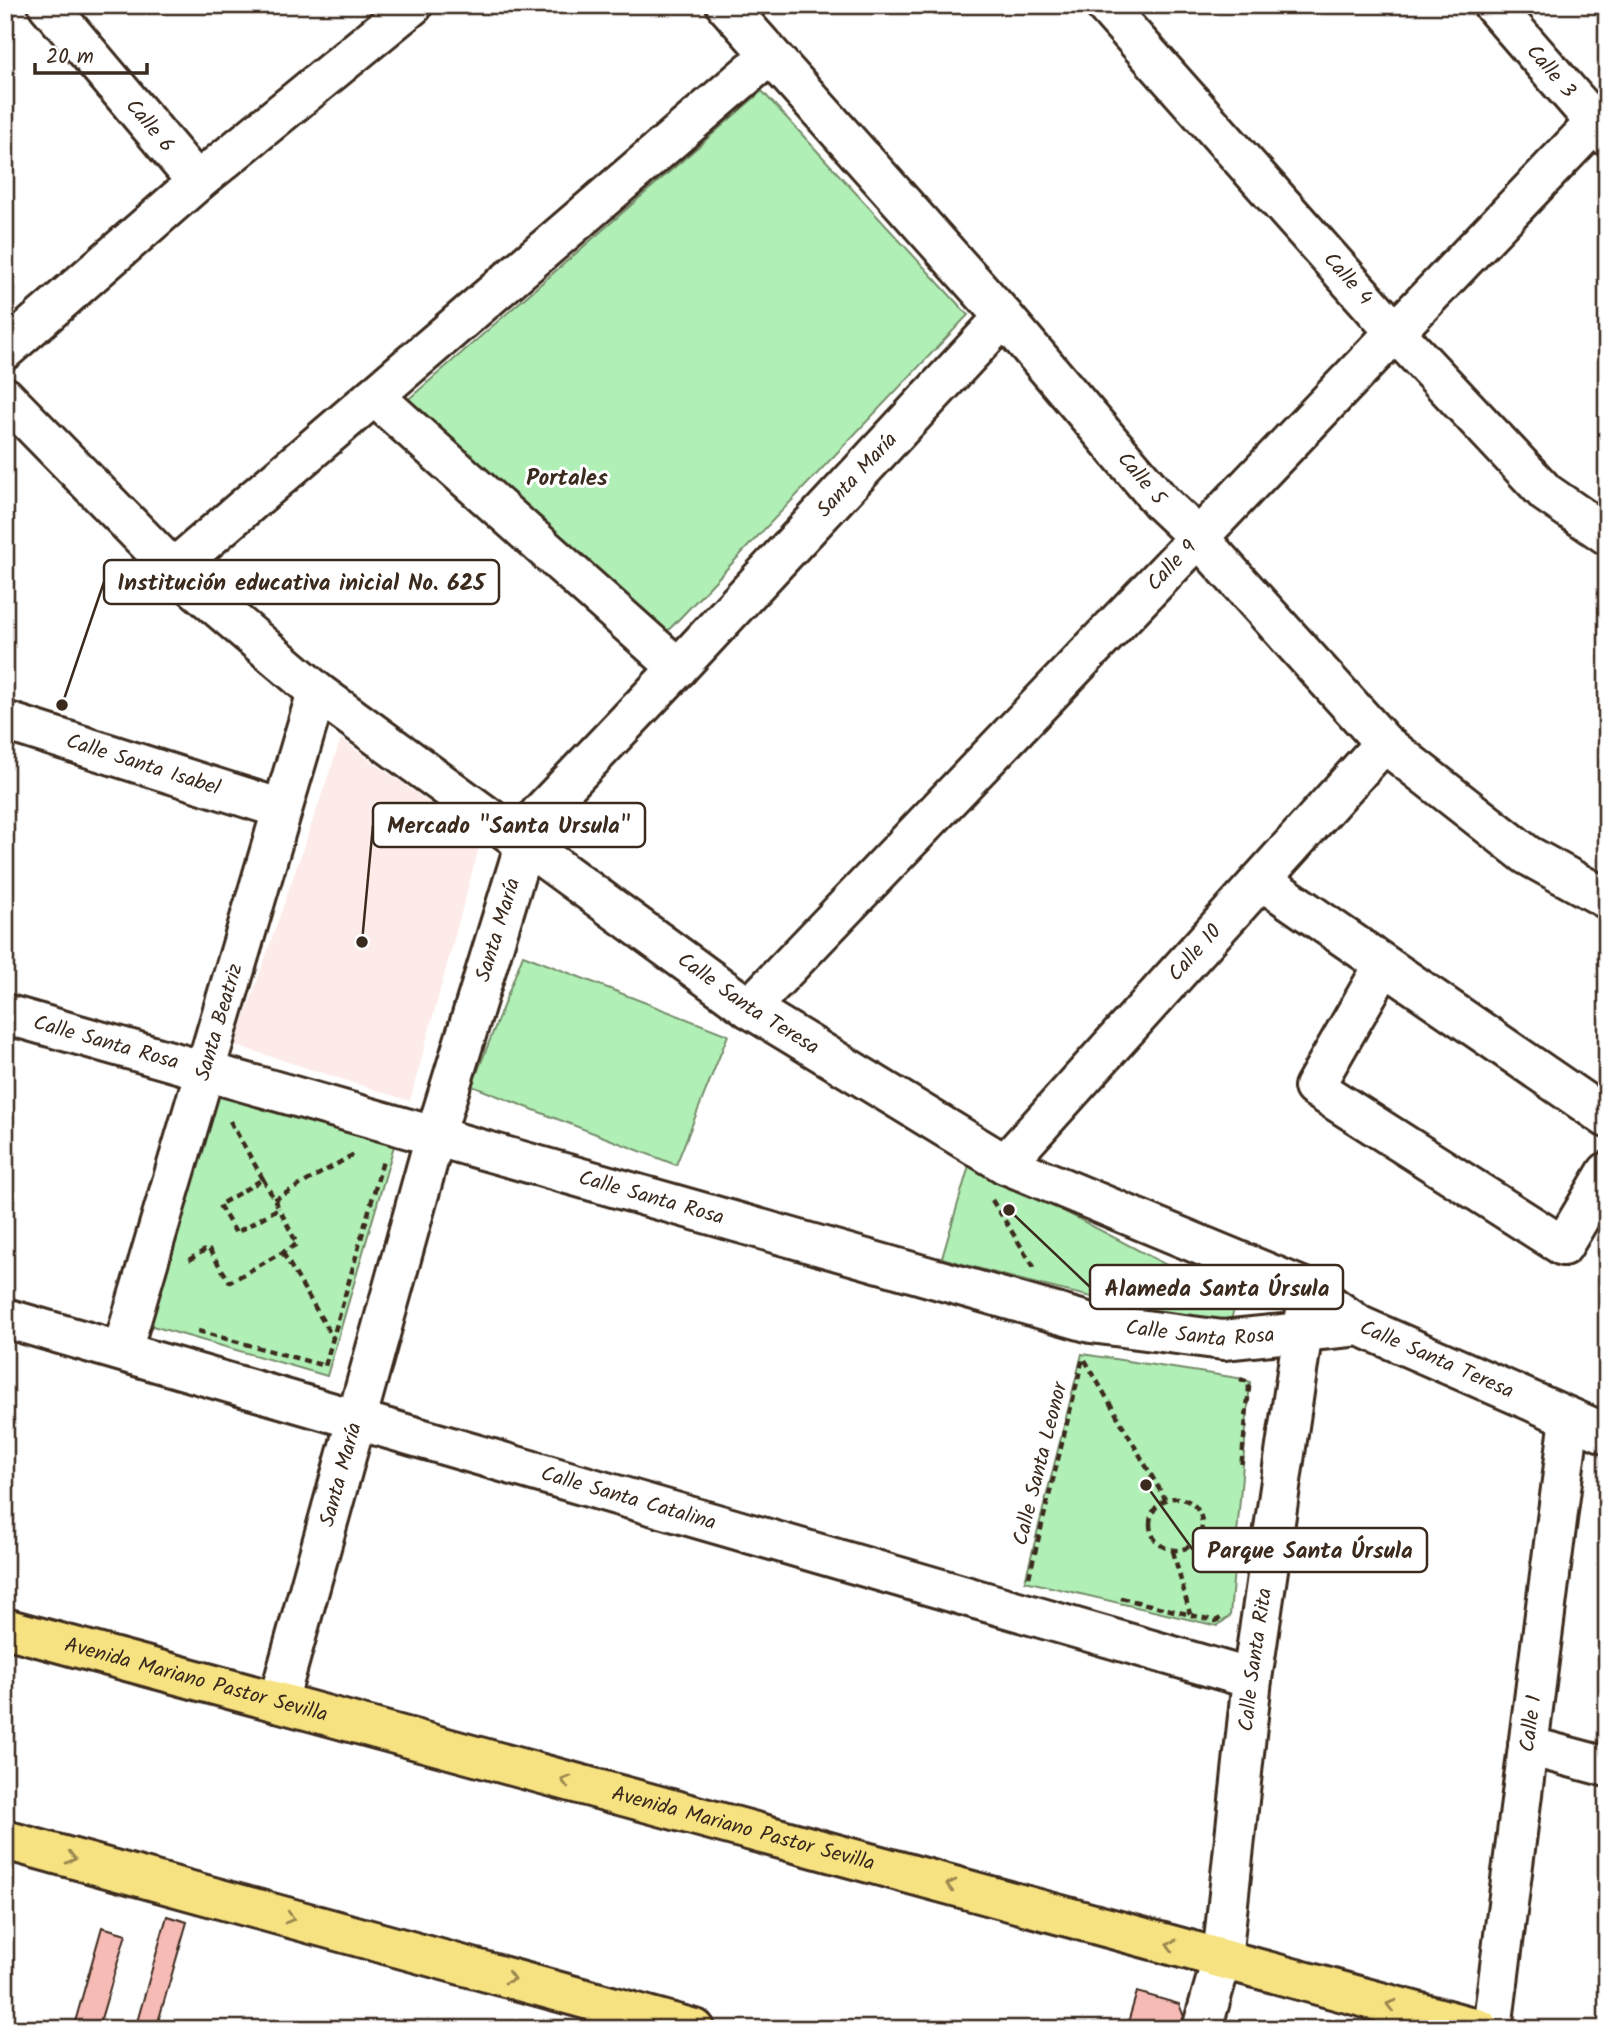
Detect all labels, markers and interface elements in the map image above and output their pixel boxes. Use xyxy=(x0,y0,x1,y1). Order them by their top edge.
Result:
scale bar xyxy=(35,32,147,76)
street label: Calle 3 xyxy=(1518,37,1584,106)
text: 20 m xyxy=(46,41,94,74)
street label: Calle 6 xyxy=(117,91,182,160)
street label: Calle 4 xyxy=(1315,245,1381,313)
street label: Santa María xyxy=(809,425,906,525)
street label: Calle 5 xyxy=(1109,444,1175,514)
district label: Portales xyxy=(526,461,608,497)
street label: Calle 9 xyxy=(1139,532,1205,599)
callout: Institución educativa inicial No. 625 xyxy=(104,560,499,604)
text: Institución educativa inicial No. 625 xyxy=(117,566,487,602)
street label: Calle Santa Isabel xyxy=(62,725,225,805)
callout: Mercado "Santa Ursula" xyxy=(373,803,645,847)
text: Mercado "Santa Ursula" xyxy=(387,809,631,845)
street label: Santa María xyxy=(467,874,530,986)
street label: Calle 10 xyxy=(1160,917,1230,989)
street label: Calle Santa Teresa xyxy=(670,944,826,1063)
street label: Santa Beatriz xyxy=(186,960,252,1085)
street label: Calle Santa Rosa xyxy=(29,1006,183,1079)
street label: Calle Santa Rosa xyxy=(575,1162,728,1234)
callout: Alameda Santa Úrsula xyxy=(1090,1265,1343,1309)
text: Alameda Santa Úrsula xyxy=(1105,1272,1330,1308)
street label: Calle Santa Rosa xyxy=(1124,1311,1276,1357)
street label: Calle Santa Teresa xyxy=(1354,1311,1519,1408)
street label: Calle Santa Leonor xyxy=(1005,1378,1077,1549)
street label: Santa María xyxy=(311,1419,371,1530)
street label: Calle Santa Catalina xyxy=(537,1457,720,1539)
callout: Parque Santa Úrsula xyxy=(1193,1528,1427,1572)
text: Parque Santa Úrsula xyxy=(1207,1534,1413,1570)
street label: Calle Santa Rita xyxy=(1230,1586,1282,1733)
street label: Avenida Mariano Pastor Sevilla xyxy=(61,1628,331,1731)
street label: Calle 1 xyxy=(1511,1693,1551,1754)
one-way arrow xyxy=(561,1774,573,1789)
street label: Avenida Mariano Pastor Sevilla xyxy=(608,1777,878,1880)
one-way arrow xyxy=(65,1850,77,1864)
one-way arrow xyxy=(946,1879,958,1894)
one-way arrow xyxy=(284,1910,296,1924)
one-way arrow xyxy=(1165,1939,1177,1953)
one-way arrow xyxy=(504,1970,516,1984)
one-way arrow xyxy=(1385,1998,1397,2013)

